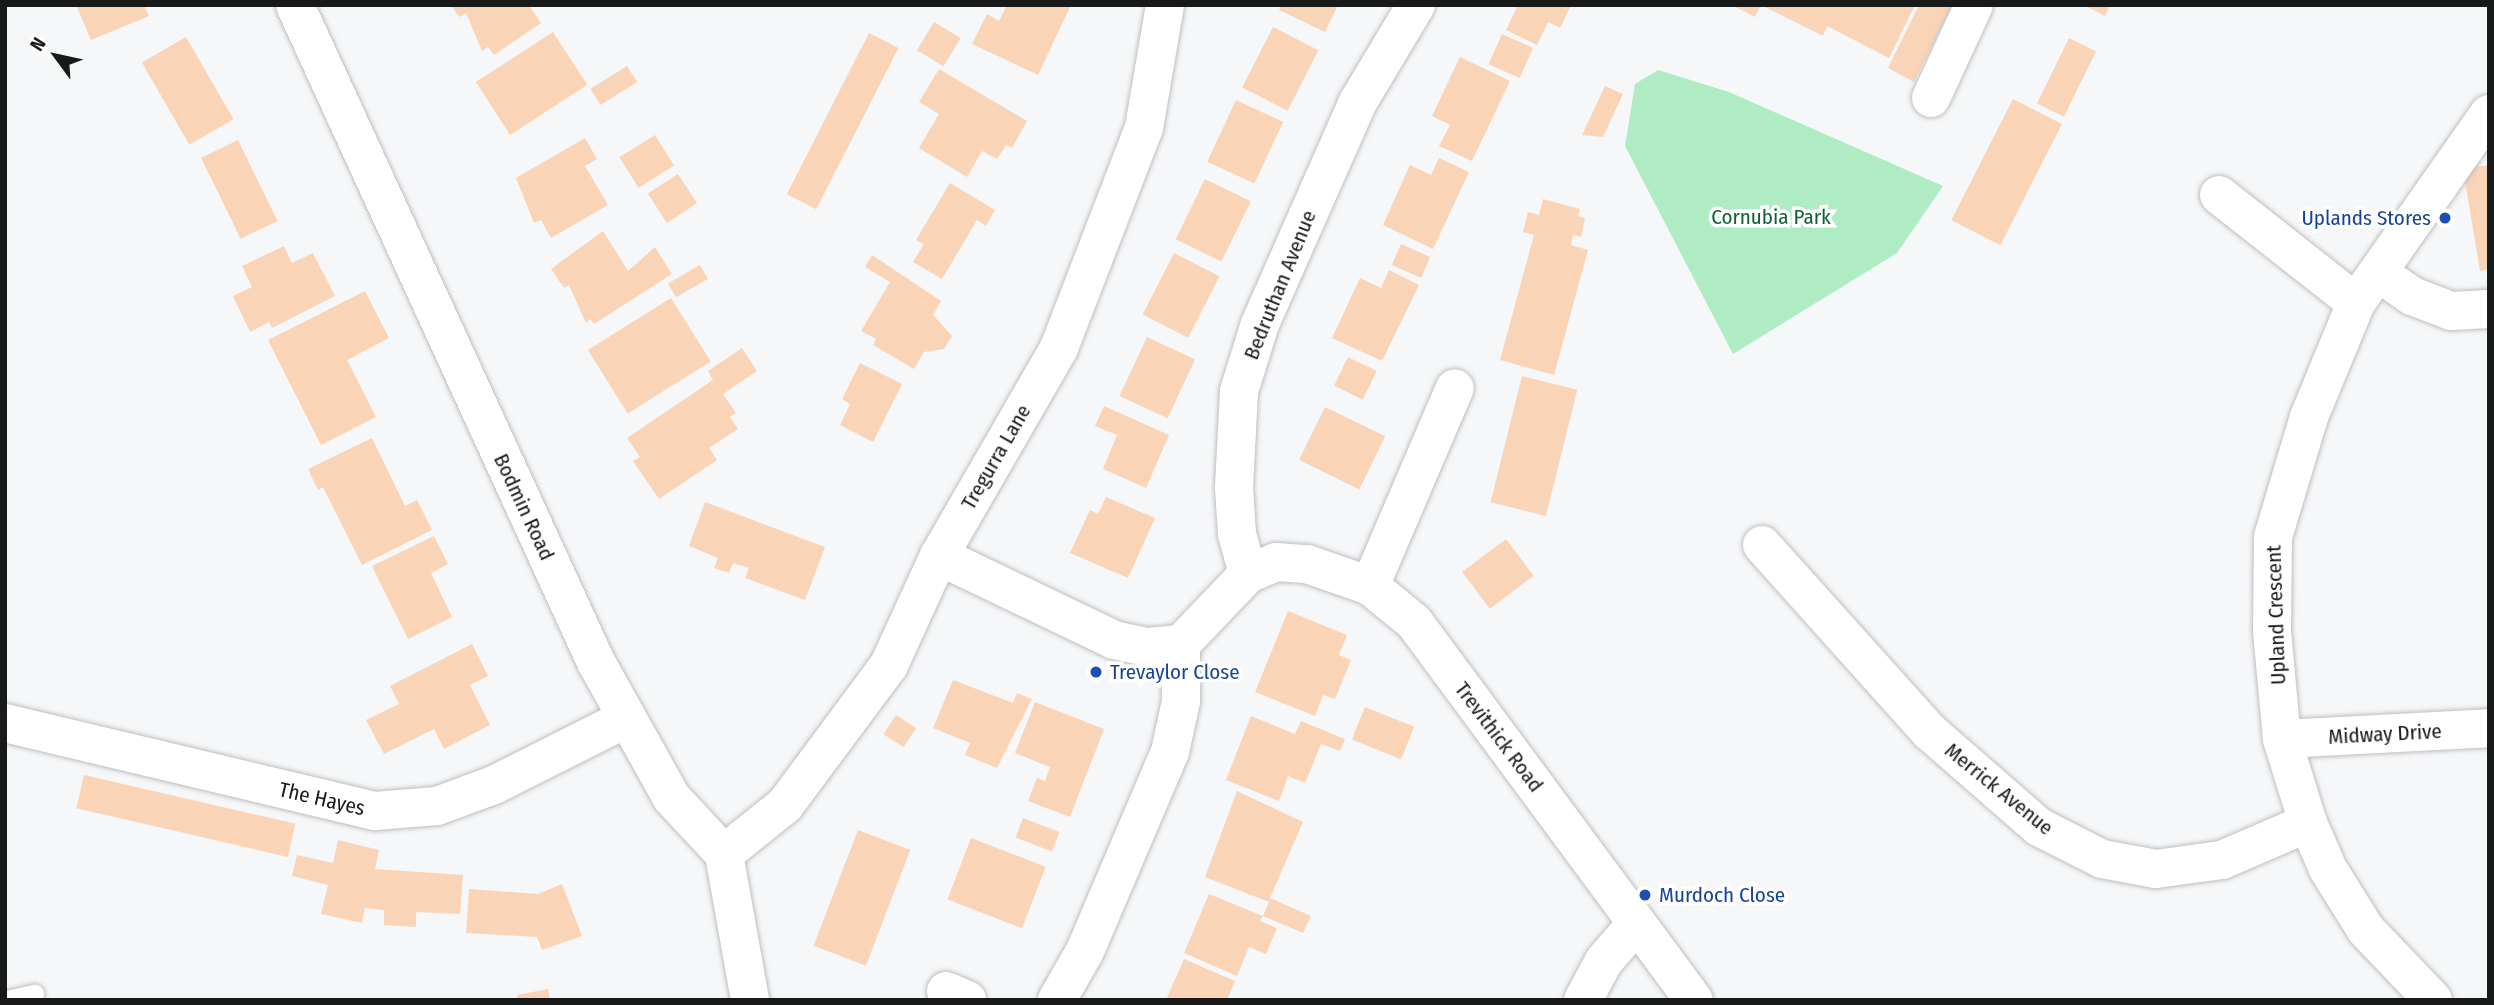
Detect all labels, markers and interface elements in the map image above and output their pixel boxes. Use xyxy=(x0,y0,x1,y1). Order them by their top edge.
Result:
north arrow xyxy=(21,21,91,91)
text: N xyxy=(25,33,51,55)
park label: Cornubia Park xyxy=(1711,204,1831,230)
place label: Uplands Stores xyxy=(2301,205,2431,231)
street label: Bedruthan Avenue xyxy=(1239,207,1321,363)
marker: Uplands Stores xyxy=(2437,210,2453,226)
street label: Tregurra Lane xyxy=(956,400,1036,514)
street label: Bodmin Road xyxy=(488,450,560,564)
street label: Upland Crescent xyxy=(2261,545,2291,685)
place label: Trevaylor Close xyxy=(1110,659,1240,685)
marker: Trevaylor Close xyxy=(1088,664,1104,680)
street label: Trevithick Road xyxy=(1449,677,1549,797)
street label: Midway Drive xyxy=(2328,718,2442,750)
street label: Merrick Avenue xyxy=(1940,738,2058,840)
street label: The Hayes xyxy=(277,777,367,821)
place label: Murdoch Close xyxy=(1659,882,1785,908)
marker: Murdoch Close xyxy=(1637,887,1653,903)

